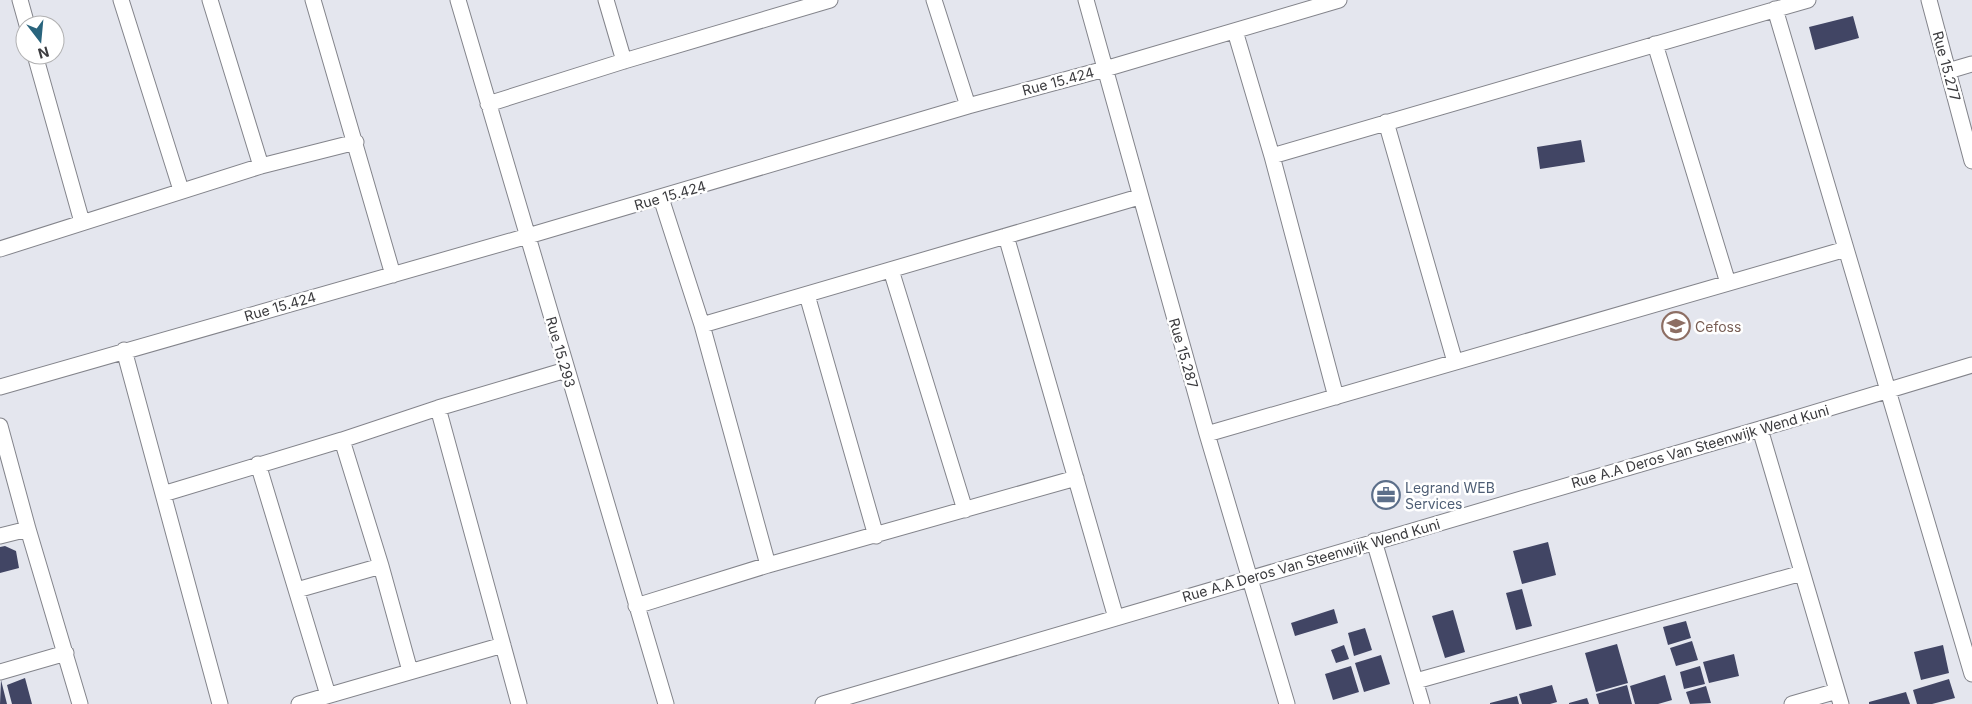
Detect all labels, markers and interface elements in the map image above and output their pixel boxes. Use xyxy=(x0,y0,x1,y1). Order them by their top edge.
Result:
north arrow xyxy=(15,15,65,65)
street label: Rue 15.277 xyxy=(1929,29,1965,103)
text: N xyxy=(36,43,51,63)
street label: Rue 15.424 xyxy=(1020,63,1096,99)
street label: Rue 15.424 xyxy=(632,177,708,213)
street label: Rue 15.424 xyxy=(242,288,318,324)
school or university icon: Cefoss xyxy=(1661,311,1691,341)
street label: Rue 15.293 xyxy=(543,315,579,389)
street label: Rue 15.287 xyxy=(1166,316,1202,390)
place label: Cefoss xyxy=(1695,318,1741,335)
street label: Rue A.A Deros Van Steenwijk Wend Kuni xyxy=(1569,401,1831,491)
place label: Legrand WEB Services xyxy=(1405,479,1495,512)
office icon: Legrand WEB Services xyxy=(1371,480,1401,510)
street label: Rue A.A Deros Van Steenwijk Wend Kuni xyxy=(1180,515,1442,605)

